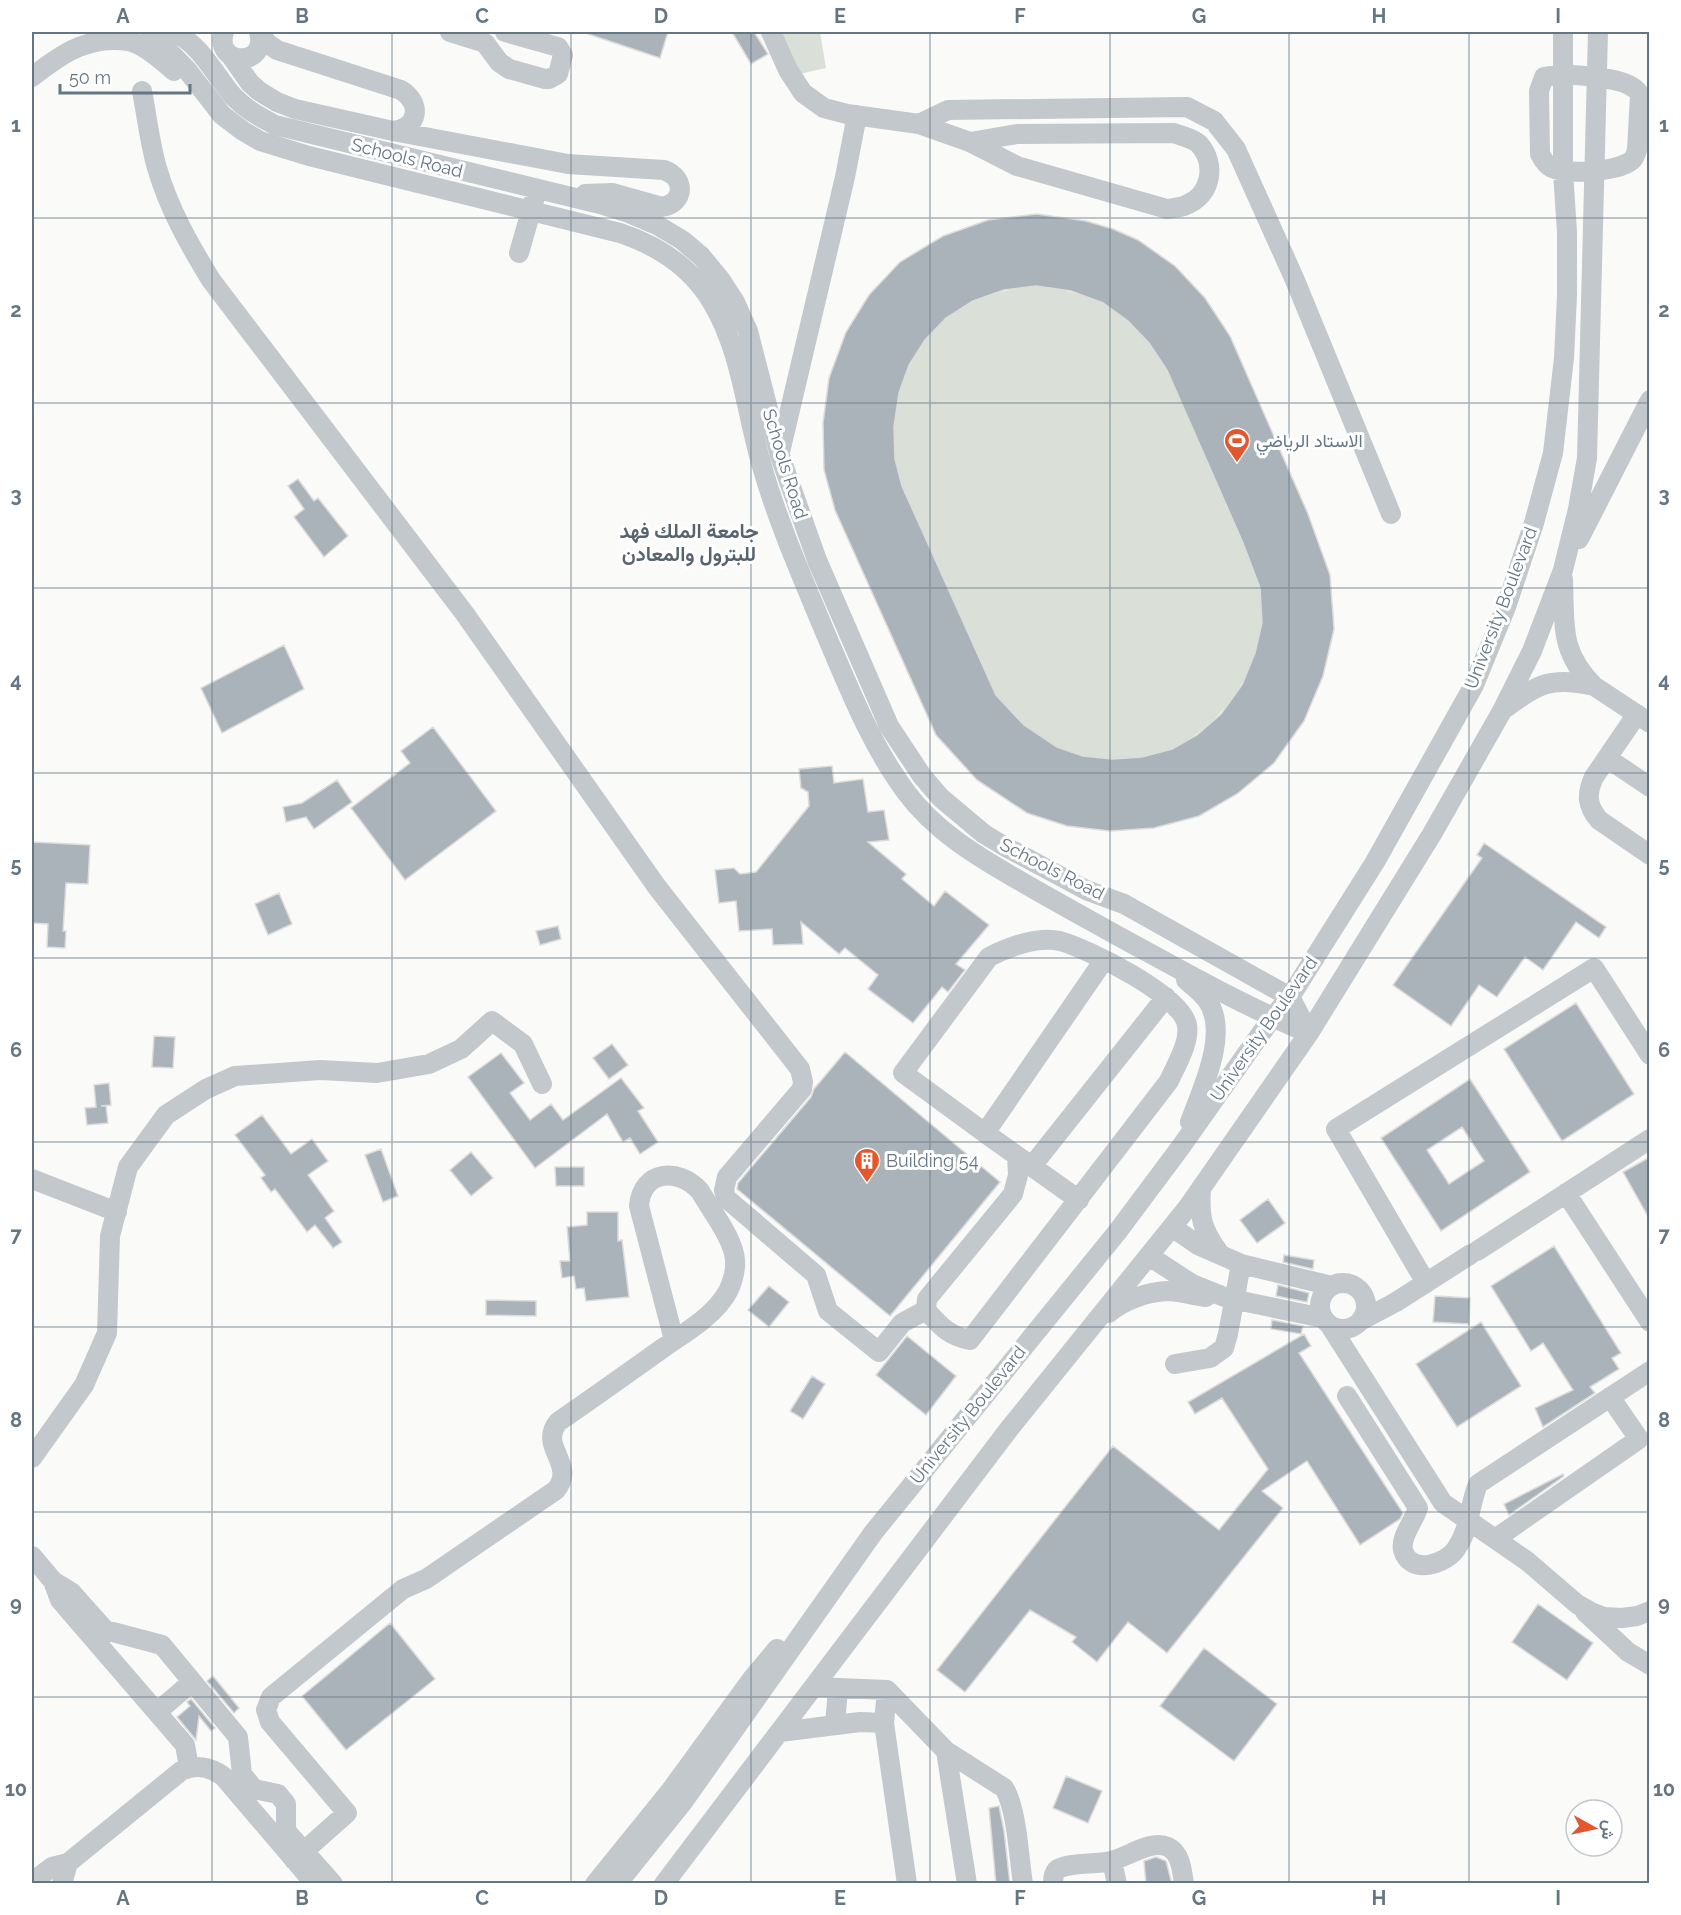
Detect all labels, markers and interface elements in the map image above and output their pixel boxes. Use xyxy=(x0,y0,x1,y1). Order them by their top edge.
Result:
text: A xyxy=(116,4,130,28)
text: B xyxy=(295,4,309,28)
text: C xyxy=(475,4,489,28)
text: D xyxy=(654,4,668,28)
text: E xyxy=(834,4,846,28)
text: F xyxy=(1014,4,1026,28)
text: G xyxy=(1192,4,1206,28)
text: H xyxy=(1372,4,1386,28)
text: I xyxy=(1555,4,1561,28)
scale bar xyxy=(60,57,190,95)
text: 50 m xyxy=(69,67,111,88)
text: 1 xyxy=(11,113,21,137)
text: 1 xyxy=(1659,113,1669,137)
street label: Schools Road xyxy=(349,134,465,182)
text: 2 xyxy=(10,298,22,322)
text: 2 xyxy=(1658,298,1670,322)
street label: Schools Road xyxy=(759,406,812,521)
sports icon: الاستاد الرياضي xyxy=(1222,426,1252,464)
place label: الاستاد الرياضي xyxy=(1256,430,1363,456)
text: 3 xyxy=(10,483,22,507)
text: 3 xyxy=(1658,483,1670,507)
district label: جامعة الملك فهد للبترول والمعادن xyxy=(619,519,759,567)
street label: University Boulevard xyxy=(1460,524,1541,692)
text: 4 xyxy=(10,668,22,692)
text: 4 xyxy=(1658,668,1670,692)
street label: Schools Road xyxy=(997,833,1108,904)
text: 5 xyxy=(10,853,22,877)
text: 5 xyxy=(1658,853,1670,877)
street label: University Boulevard xyxy=(1206,952,1321,1105)
text: 6 xyxy=(10,1038,22,1062)
text: 6 xyxy=(1658,1038,1670,1062)
building icon: Building 54 xyxy=(852,1146,882,1184)
place label: Building 54 xyxy=(886,1150,979,1171)
text: 7 xyxy=(10,1223,22,1247)
text: 7 xyxy=(1658,1223,1670,1247)
street label: University Boulevard xyxy=(905,1341,1030,1488)
text: 8 xyxy=(10,1408,22,1432)
text: 8 xyxy=(1658,1408,1670,1432)
text: 9 xyxy=(10,1592,22,1616)
text: 9 xyxy=(1658,1592,1670,1616)
text: 10 xyxy=(5,1777,27,1801)
text: 10 xyxy=(1653,1777,1675,1801)
north arrow xyxy=(1564,1798,1624,1858)
text: ش xyxy=(1598,1819,1619,1841)
text: A xyxy=(116,1886,130,1910)
text: B xyxy=(295,1886,309,1910)
text: C xyxy=(475,1886,489,1910)
text: D xyxy=(654,1886,668,1910)
text: E xyxy=(834,1886,846,1910)
text: F xyxy=(1014,1886,1026,1910)
text: G xyxy=(1192,1886,1206,1910)
text: H xyxy=(1372,1886,1386,1910)
text: I xyxy=(1555,1886,1561,1910)

